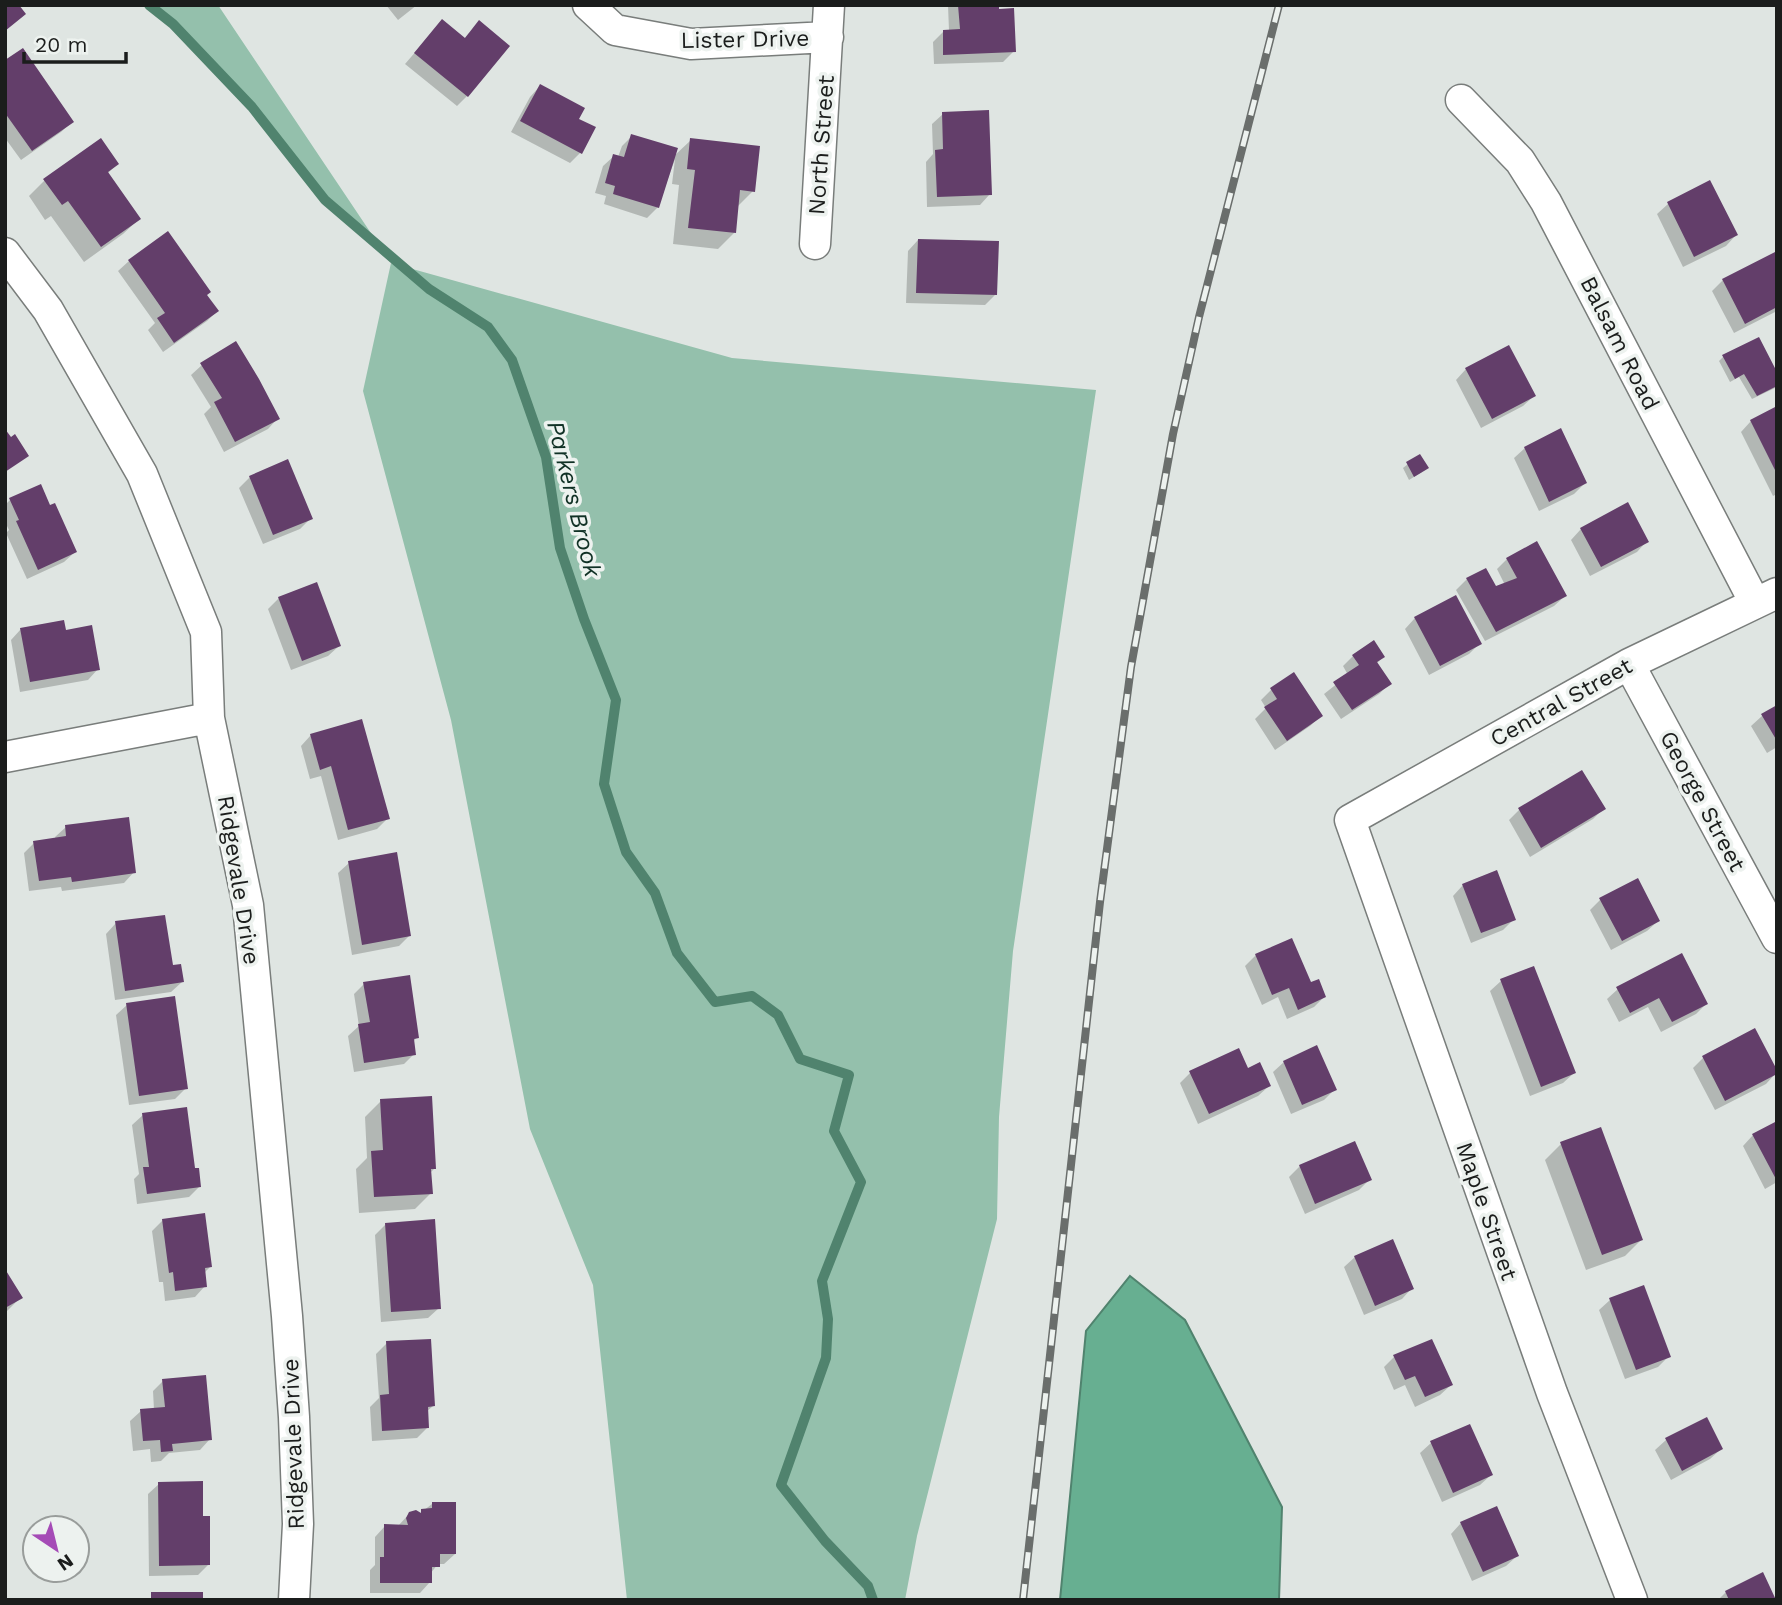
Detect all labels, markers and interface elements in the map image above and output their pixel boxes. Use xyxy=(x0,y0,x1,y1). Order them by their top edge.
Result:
scale bar xyxy=(24,21,126,65)
street label: Lister Drive xyxy=(680,25,810,54)
text: 20 m xyxy=(35,32,87,57)
street label: North Street xyxy=(803,74,840,216)
street label: Balsam Road xyxy=(1574,272,1665,414)
water label: Parkers Brook xyxy=(541,418,607,581)
street label: Central Street xyxy=(1486,652,1637,753)
street label: George Street xyxy=(1654,726,1751,876)
street label: Ridgevale Drive xyxy=(212,794,265,967)
street label: Maple Street xyxy=(1450,1139,1523,1284)
street label: Ridgevale Drive xyxy=(277,1358,310,1530)
north arrow xyxy=(21,1514,91,1584)
text: N xyxy=(53,1549,78,1576)

